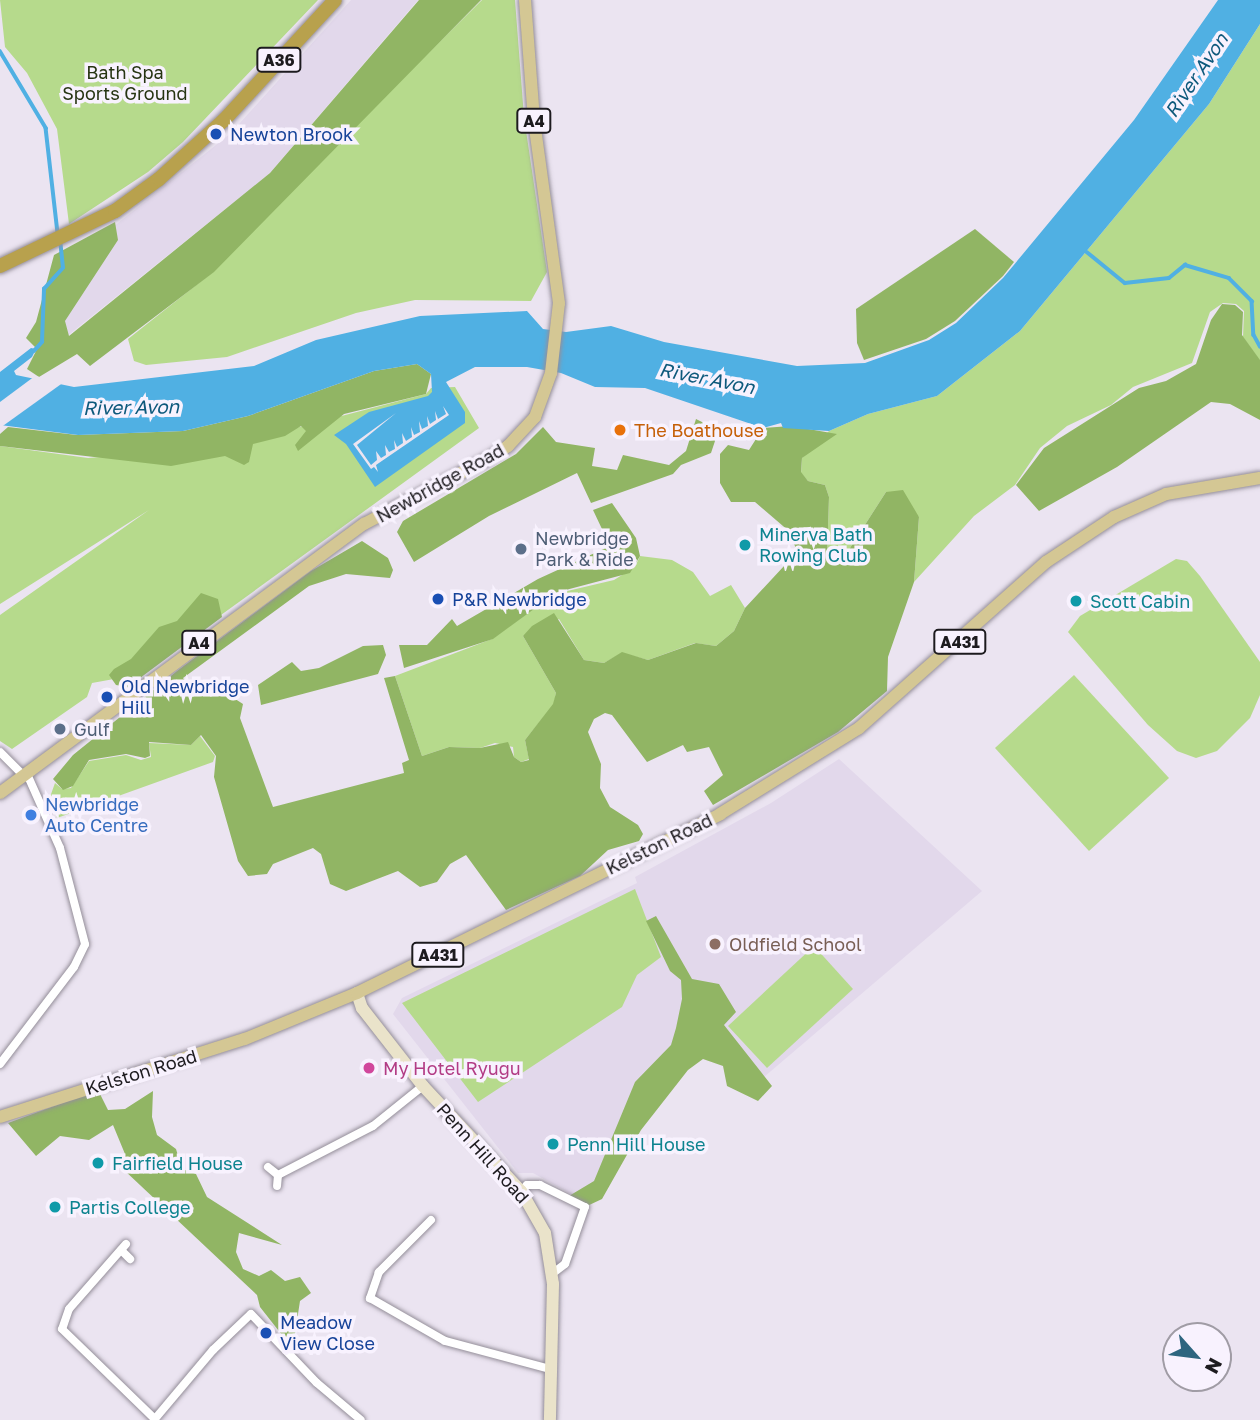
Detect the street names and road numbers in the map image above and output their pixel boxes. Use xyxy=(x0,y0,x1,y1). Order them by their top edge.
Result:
road number: A36 xyxy=(256,48,302,72)
road number: A4 xyxy=(515,108,553,134)
street label: Newbridge Road xyxy=(372,439,508,527)
road number: A431 xyxy=(932,629,988,654)
road number: A4 xyxy=(180,630,218,656)
street label: Kelston Road xyxy=(602,809,716,879)
road number: A431 xyxy=(410,942,466,967)
street label: Kelston Road xyxy=(83,1045,199,1099)
street label: Penn Hill Road xyxy=(432,1098,534,1208)

